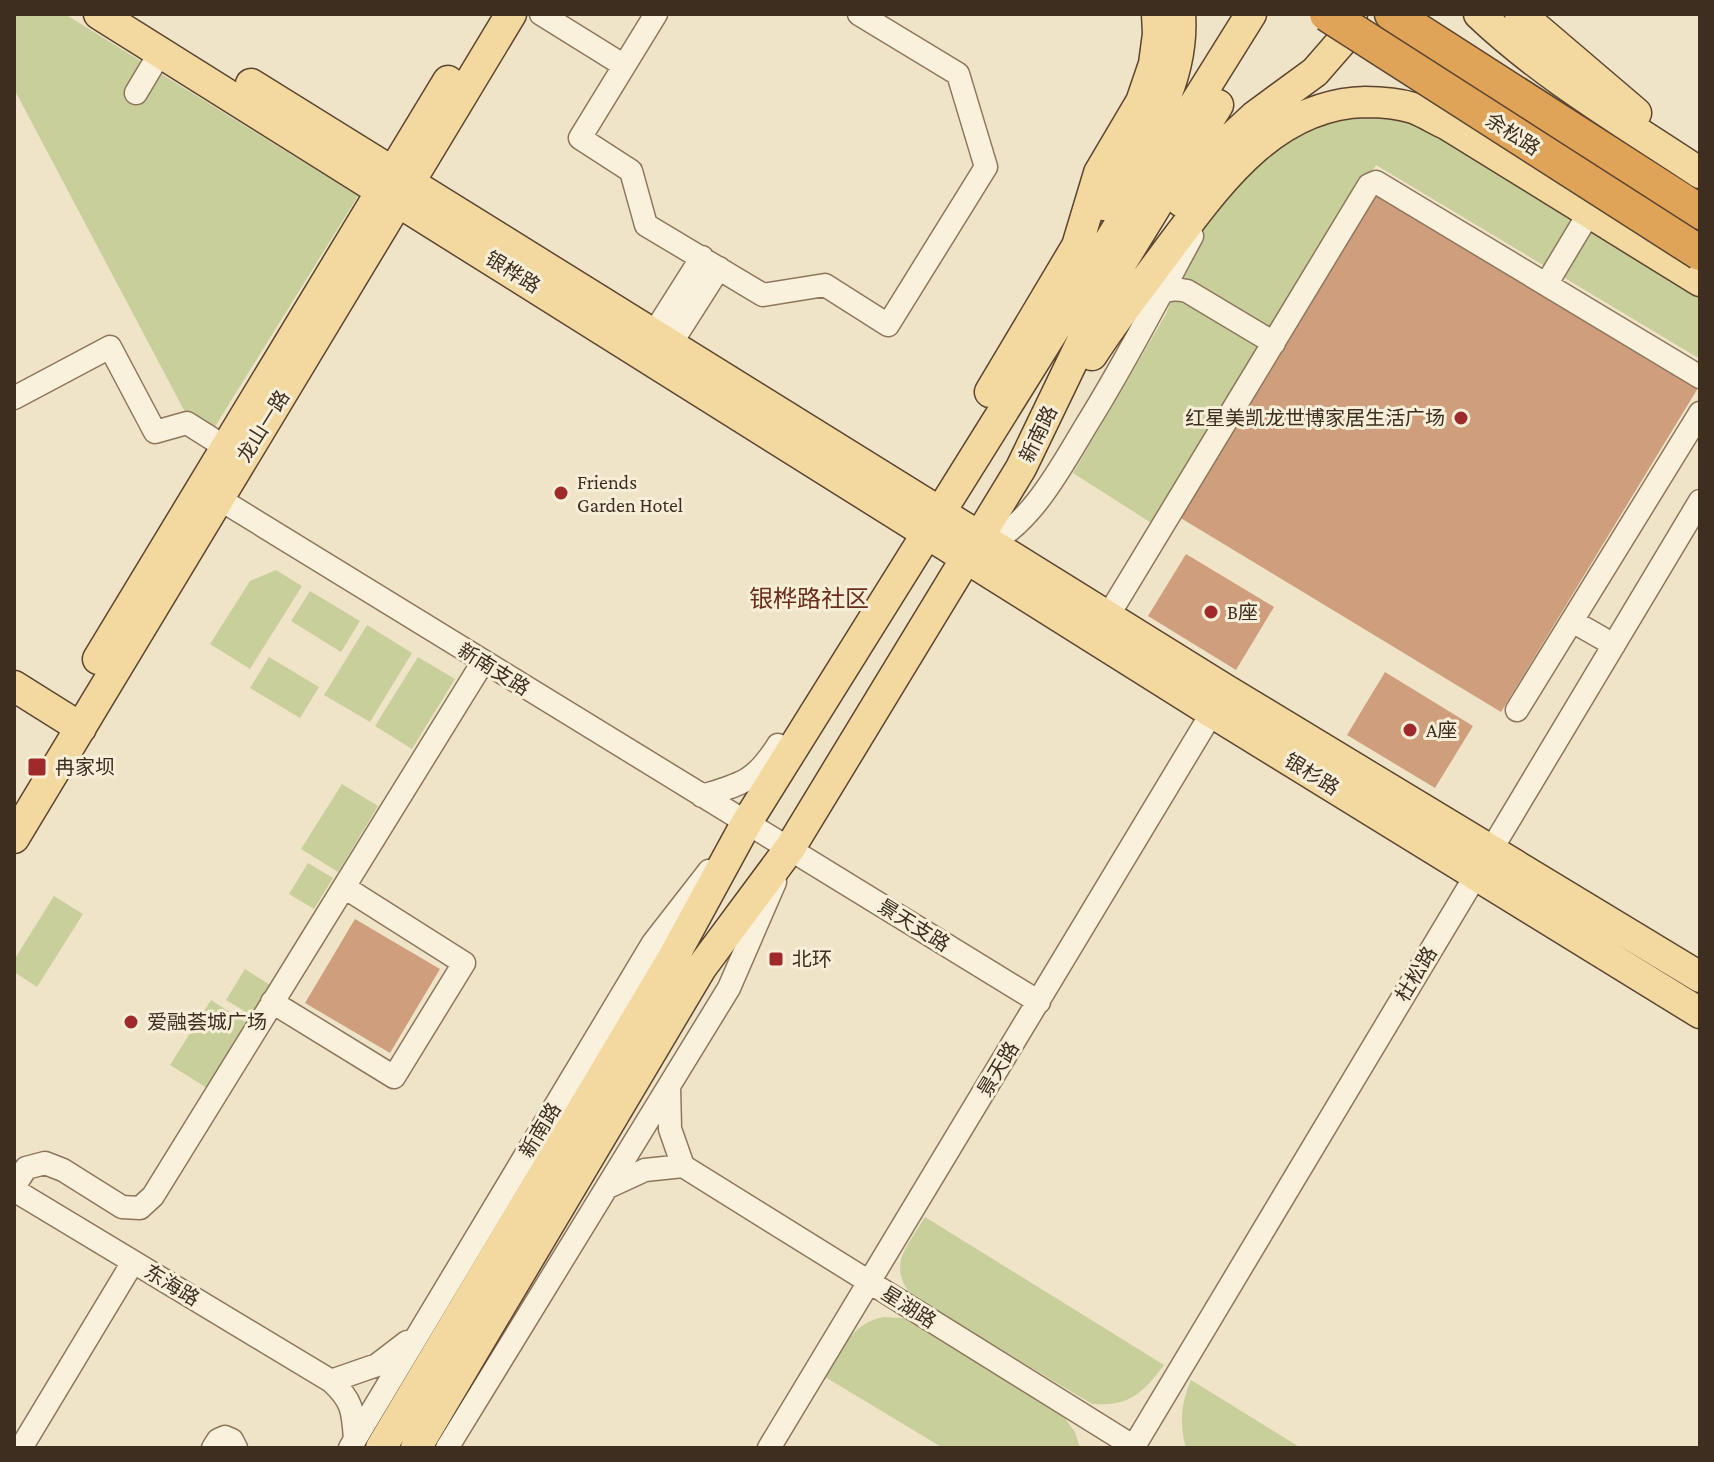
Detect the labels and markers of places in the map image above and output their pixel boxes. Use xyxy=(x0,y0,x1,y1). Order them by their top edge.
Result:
place label: 红星美凯龙世博家居生活广场 xyxy=(1185,407,1445,429)
marker: 红星美凯龙世博家居生活广场 xyxy=(1452,409,1470,427)
place label: Friends Garden Hotel xyxy=(577,471,683,516)
marker: Friends Garden Hotel xyxy=(552,484,570,502)
place label: B座 xyxy=(1227,601,1258,623)
marker: B座 xyxy=(1202,603,1220,621)
place label: A座 xyxy=(1426,719,1457,741)
marker: A座 xyxy=(1401,721,1419,739)
marker: 冉家坝 xyxy=(26,756,48,778)
place label: 冉家坝 xyxy=(55,756,115,778)
place label: 北环 xyxy=(792,948,832,970)
marker: 北环 xyxy=(767,950,785,968)
place label: 爱融荟城广场 xyxy=(147,1011,267,1033)
marker: 爱融荟城广场 xyxy=(122,1013,140,1031)

